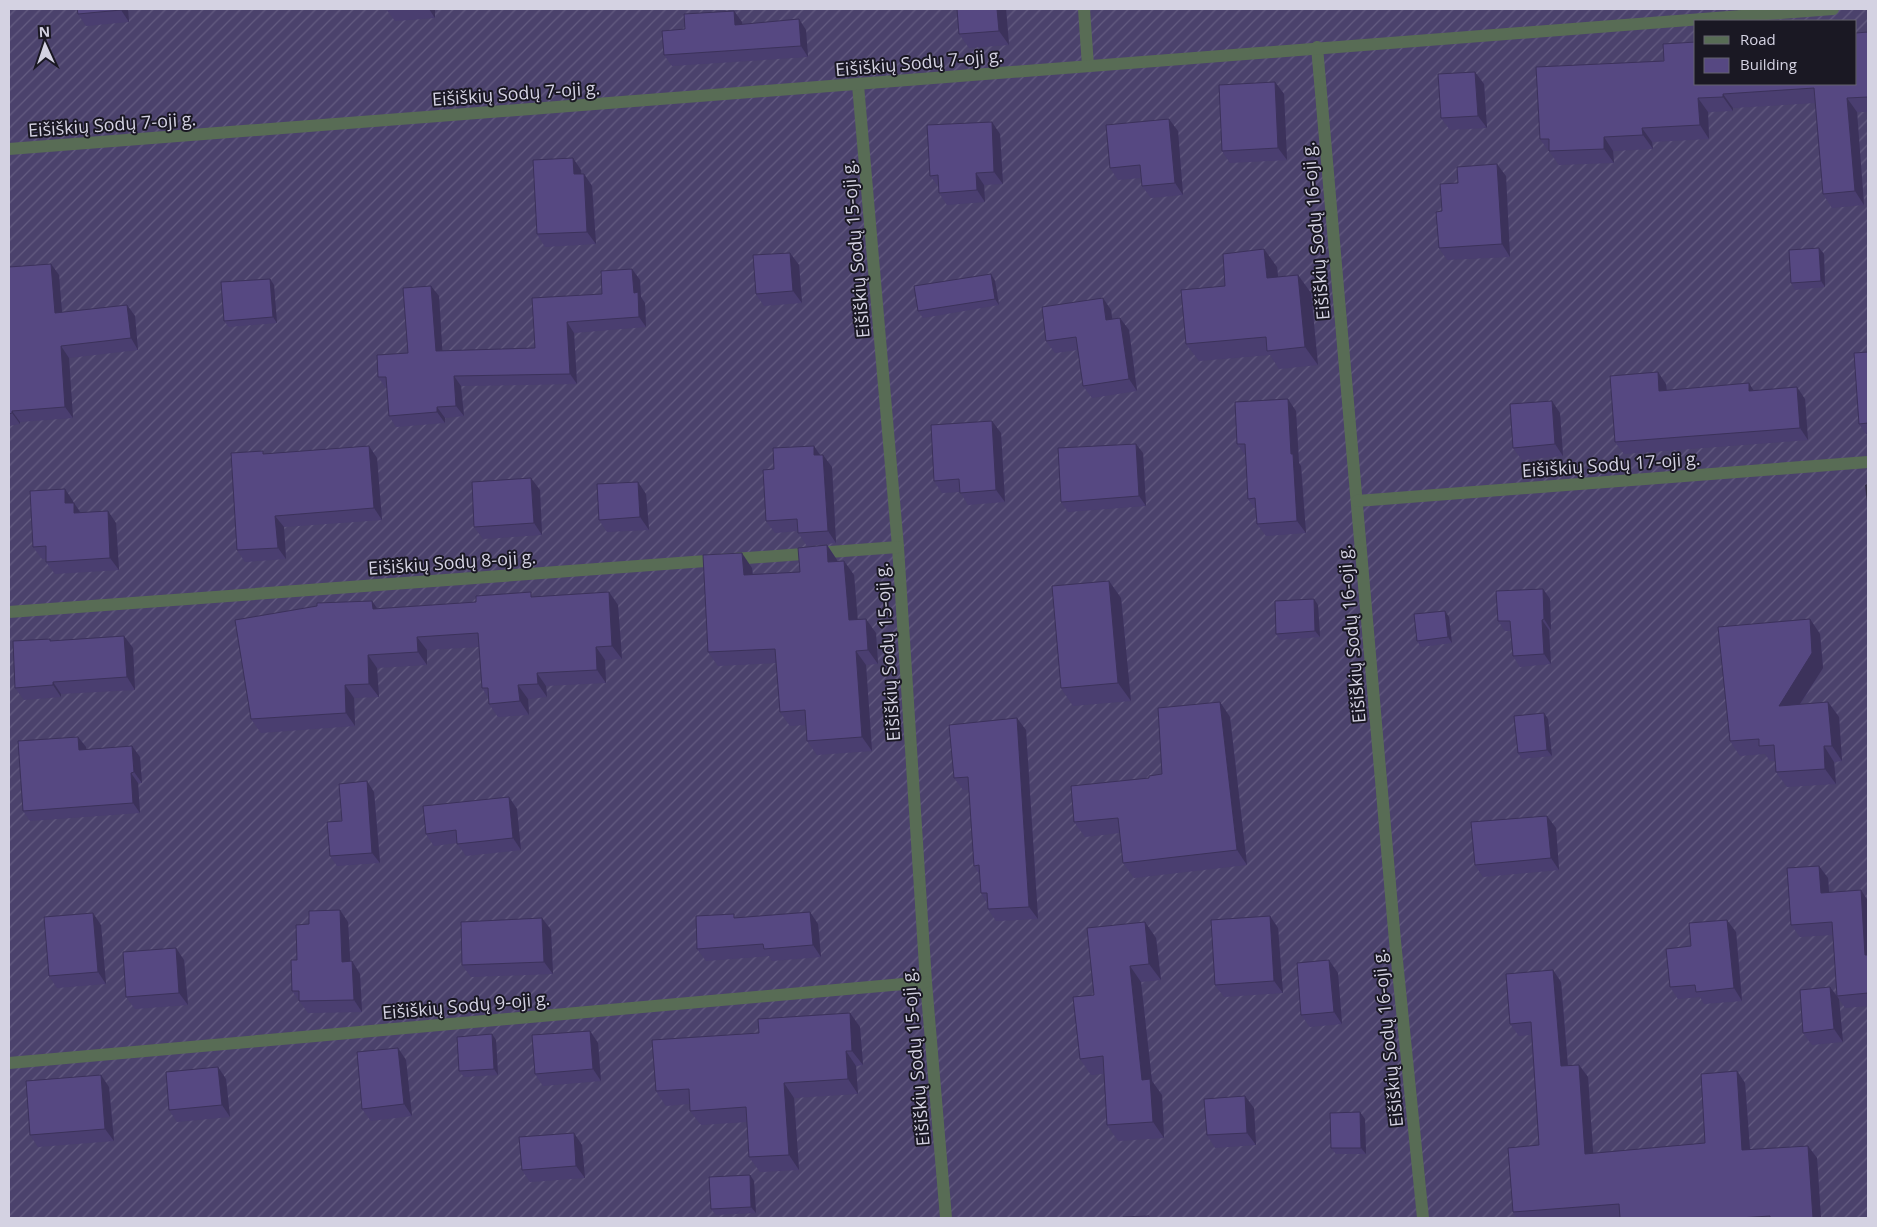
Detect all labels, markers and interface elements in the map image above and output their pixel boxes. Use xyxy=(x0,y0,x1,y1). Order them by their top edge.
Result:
north arrow xyxy=(20,20,70,70)
legend xyxy=(1694,20,1857,85)
text: N xyxy=(38,22,50,41)
text: Road xyxy=(1740,29,1776,49)
street label: Eišiškių Sodų 7-oji g. xyxy=(834,43,1004,81)
text: Building xyxy=(1740,54,1797,74)
street label: Eišiškių Sodų 7-oji g. xyxy=(431,75,601,111)
street label: Eišiškių Sodų 7-oji g. xyxy=(27,106,197,142)
street label: Eišiškių Sodų 16-oji g. xyxy=(1295,141,1335,321)
street label: Eišiškių Sodų 15-oji g. xyxy=(835,159,875,339)
street label: Eišiškių Sodų 17-oji g. xyxy=(1521,446,1701,482)
street label: Eišiškių Sodų 8-oji g. xyxy=(367,544,537,580)
street label: Eišiškių Sodų 16-oji g. xyxy=(1331,544,1371,724)
street label: Eišiškių Sodų 15-oji g. xyxy=(869,562,905,742)
street label: Eišiškių Sodų 16-oji g. xyxy=(1366,948,1408,1128)
street label: Eišiškių Sodų 15-oji g. xyxy=(895,967,935,1147)
street label: Eišiškių Sodų 9-oji g. xyxy=(381,986,551,1024)

